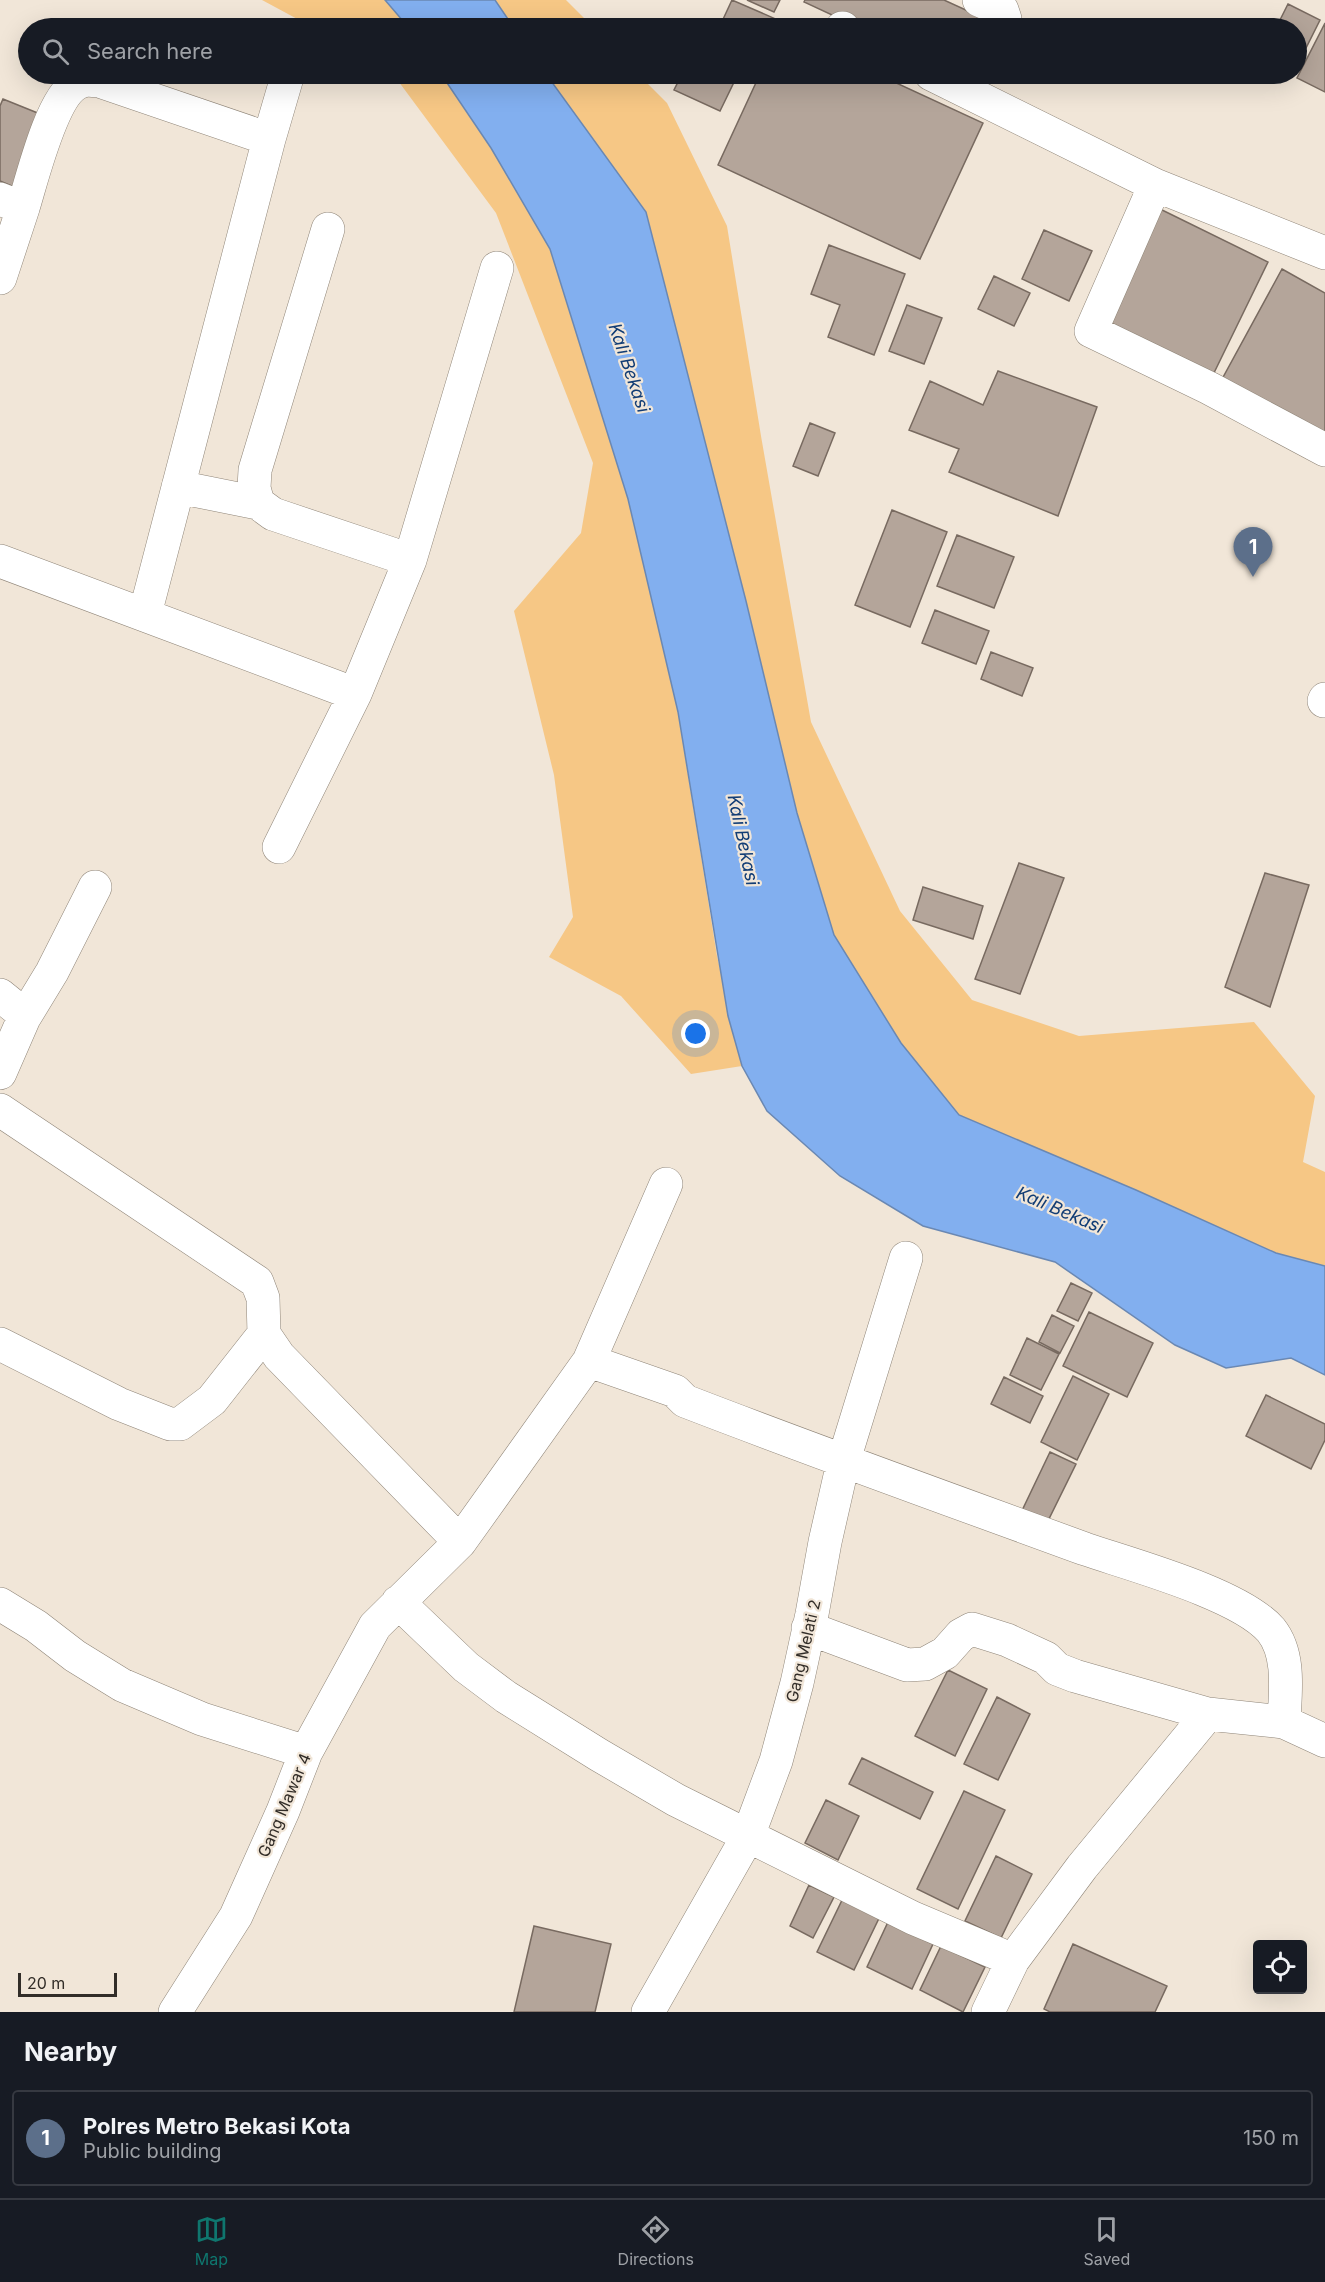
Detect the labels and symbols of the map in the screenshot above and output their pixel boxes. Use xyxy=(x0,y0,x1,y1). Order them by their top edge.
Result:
water label: Kali Bekasi xyxy=(604,321,655,416)
pin: 1 xyxy=(1234,528,1272,577)
water label: Kali Bekasi xyxy=(724,792,764,888)
your location xyxy=(681,1019,710,1048)
water label: Kali Bekasi xyxy=(1013,1182,1108,1238)
street label: Gang Melati 2 xyxy=(781,1598,825,1704)
street label: Gang Mawar 4 xyxy=(253,1750,315,1860)
scale bar xyxy=(18,1970,117,1998)

